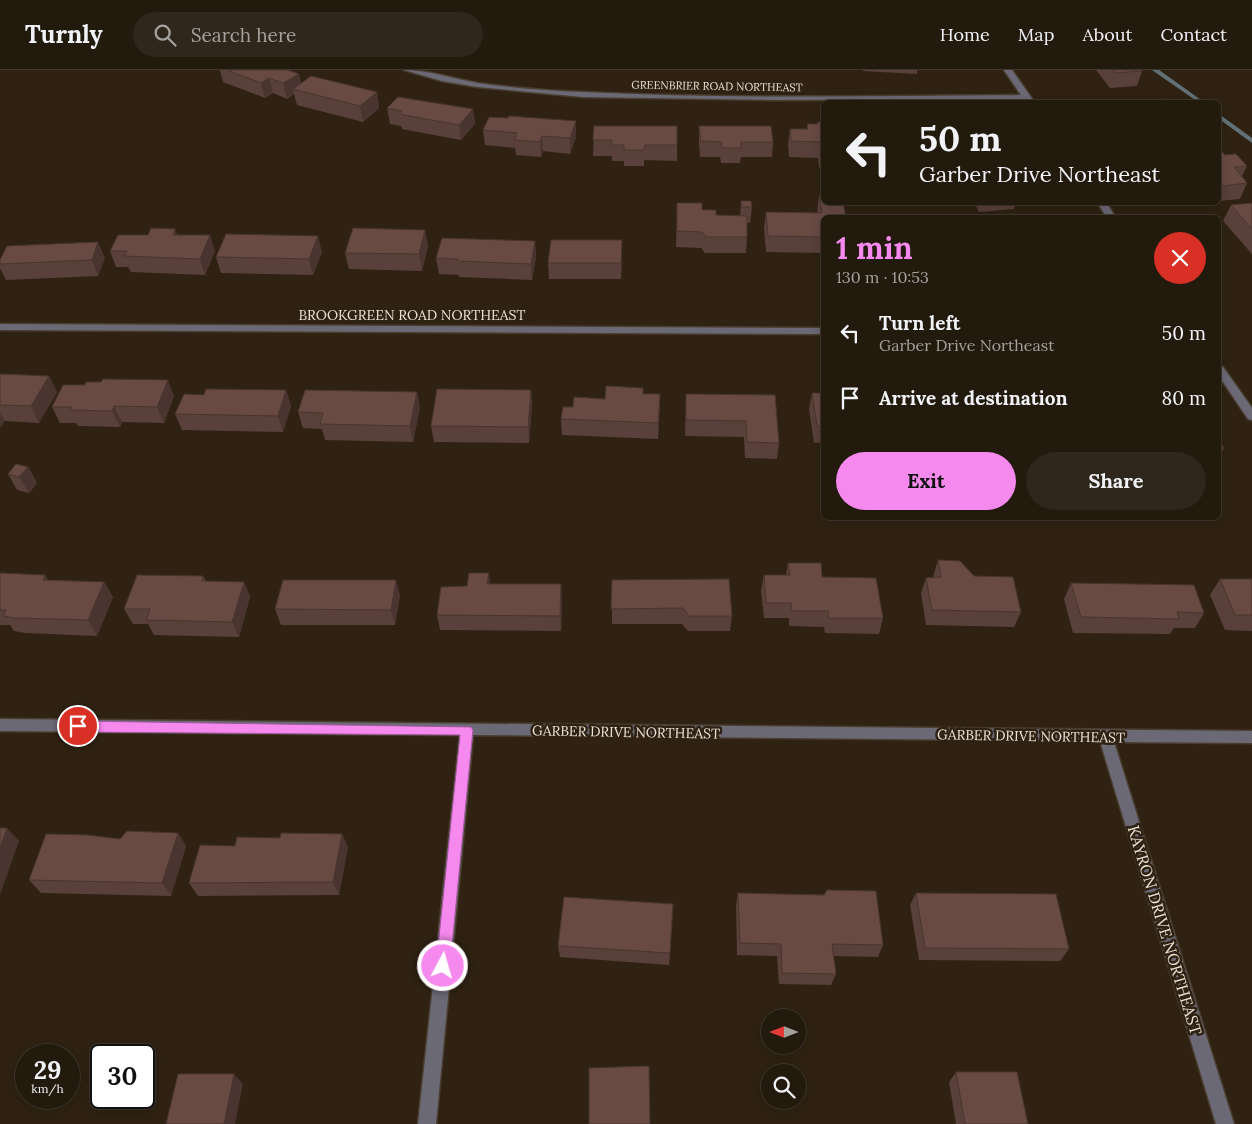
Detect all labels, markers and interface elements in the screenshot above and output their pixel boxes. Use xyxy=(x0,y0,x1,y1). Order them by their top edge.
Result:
search box xyxy=(133,12,483,57)
text: Turnly xyxy=(25,19,103,50)
icon: search xyxy=(151,21,179,49)
text: Search here xyxy=(191,23,296,47)
text: Home xyxy=(940,23,990,46)
text: Map xyxy=(1018,23,1054,46)
text: About xyxy=(1082,23,1132,46)
text: Contact xyxy=(1160,23,1227,46)
street label: GREENBRIER ROAD NORTHEAST xyxy=(631,78,803,94)
text: 50 m xyxy=(919,116,1002,161)
icon: left xyxy=(836,120,901,185)
text: Garber Drive Northeast xyxy=(919,160,1160,188)
text: 1 min xyxy=(836,229,913,267)
button: close xyxy=(1154,232,1206,284)
text: 130 m · 10:53 xyxy=(836,267,929,287)
street label: BROOKGREEN ROAD NORTHEAST xyxy=(298,306,526,324)
text: Turn left xyxy=(879,311,960,335)
icon: left xyxy=(836,319,864,347)
text: 50 m xyxy=(1162,321,1206,345)
text: Garber Drive Northeast xyxy=(879,335,1054,355)
icon: arrive xyxy=(836,384,864,412)
text: Arrive at destination xyxy=(879,386,1068,410)
text: 80 m xyxy=(1162,386,1206,410)
button: Exit xyxy=(836,452,1016,510)
button: Share xyxy=(1026,452,1206,510)
pin xyxy=(57,705,99,747)
icon: arrive xyxy=(64,712,92,740)
street label: GARBER DRIVE NORTHEAST xyxy=(532,721,720,743)
street label: GARBER DRIVE NORTHEAST xyxy=(937,725,1125,747)
street label: KAYRON DRIVE NORTHEAST xyxy=(1124,823,1206,1037)
position arrow xyxy=(416,939,468,991)
north arrow xyxy=(761,1009,806,1054)
map controls xyxy=(761,1009,806,1109)
speed limit sign: 30 xyxy=(90,1044,155,1109)
text: 29 xyxy=(34,1054,61,1086)
button: search xyxy=(761,1064,806,1109)
text: km/h xyxy=(31,1081,64,1096)

